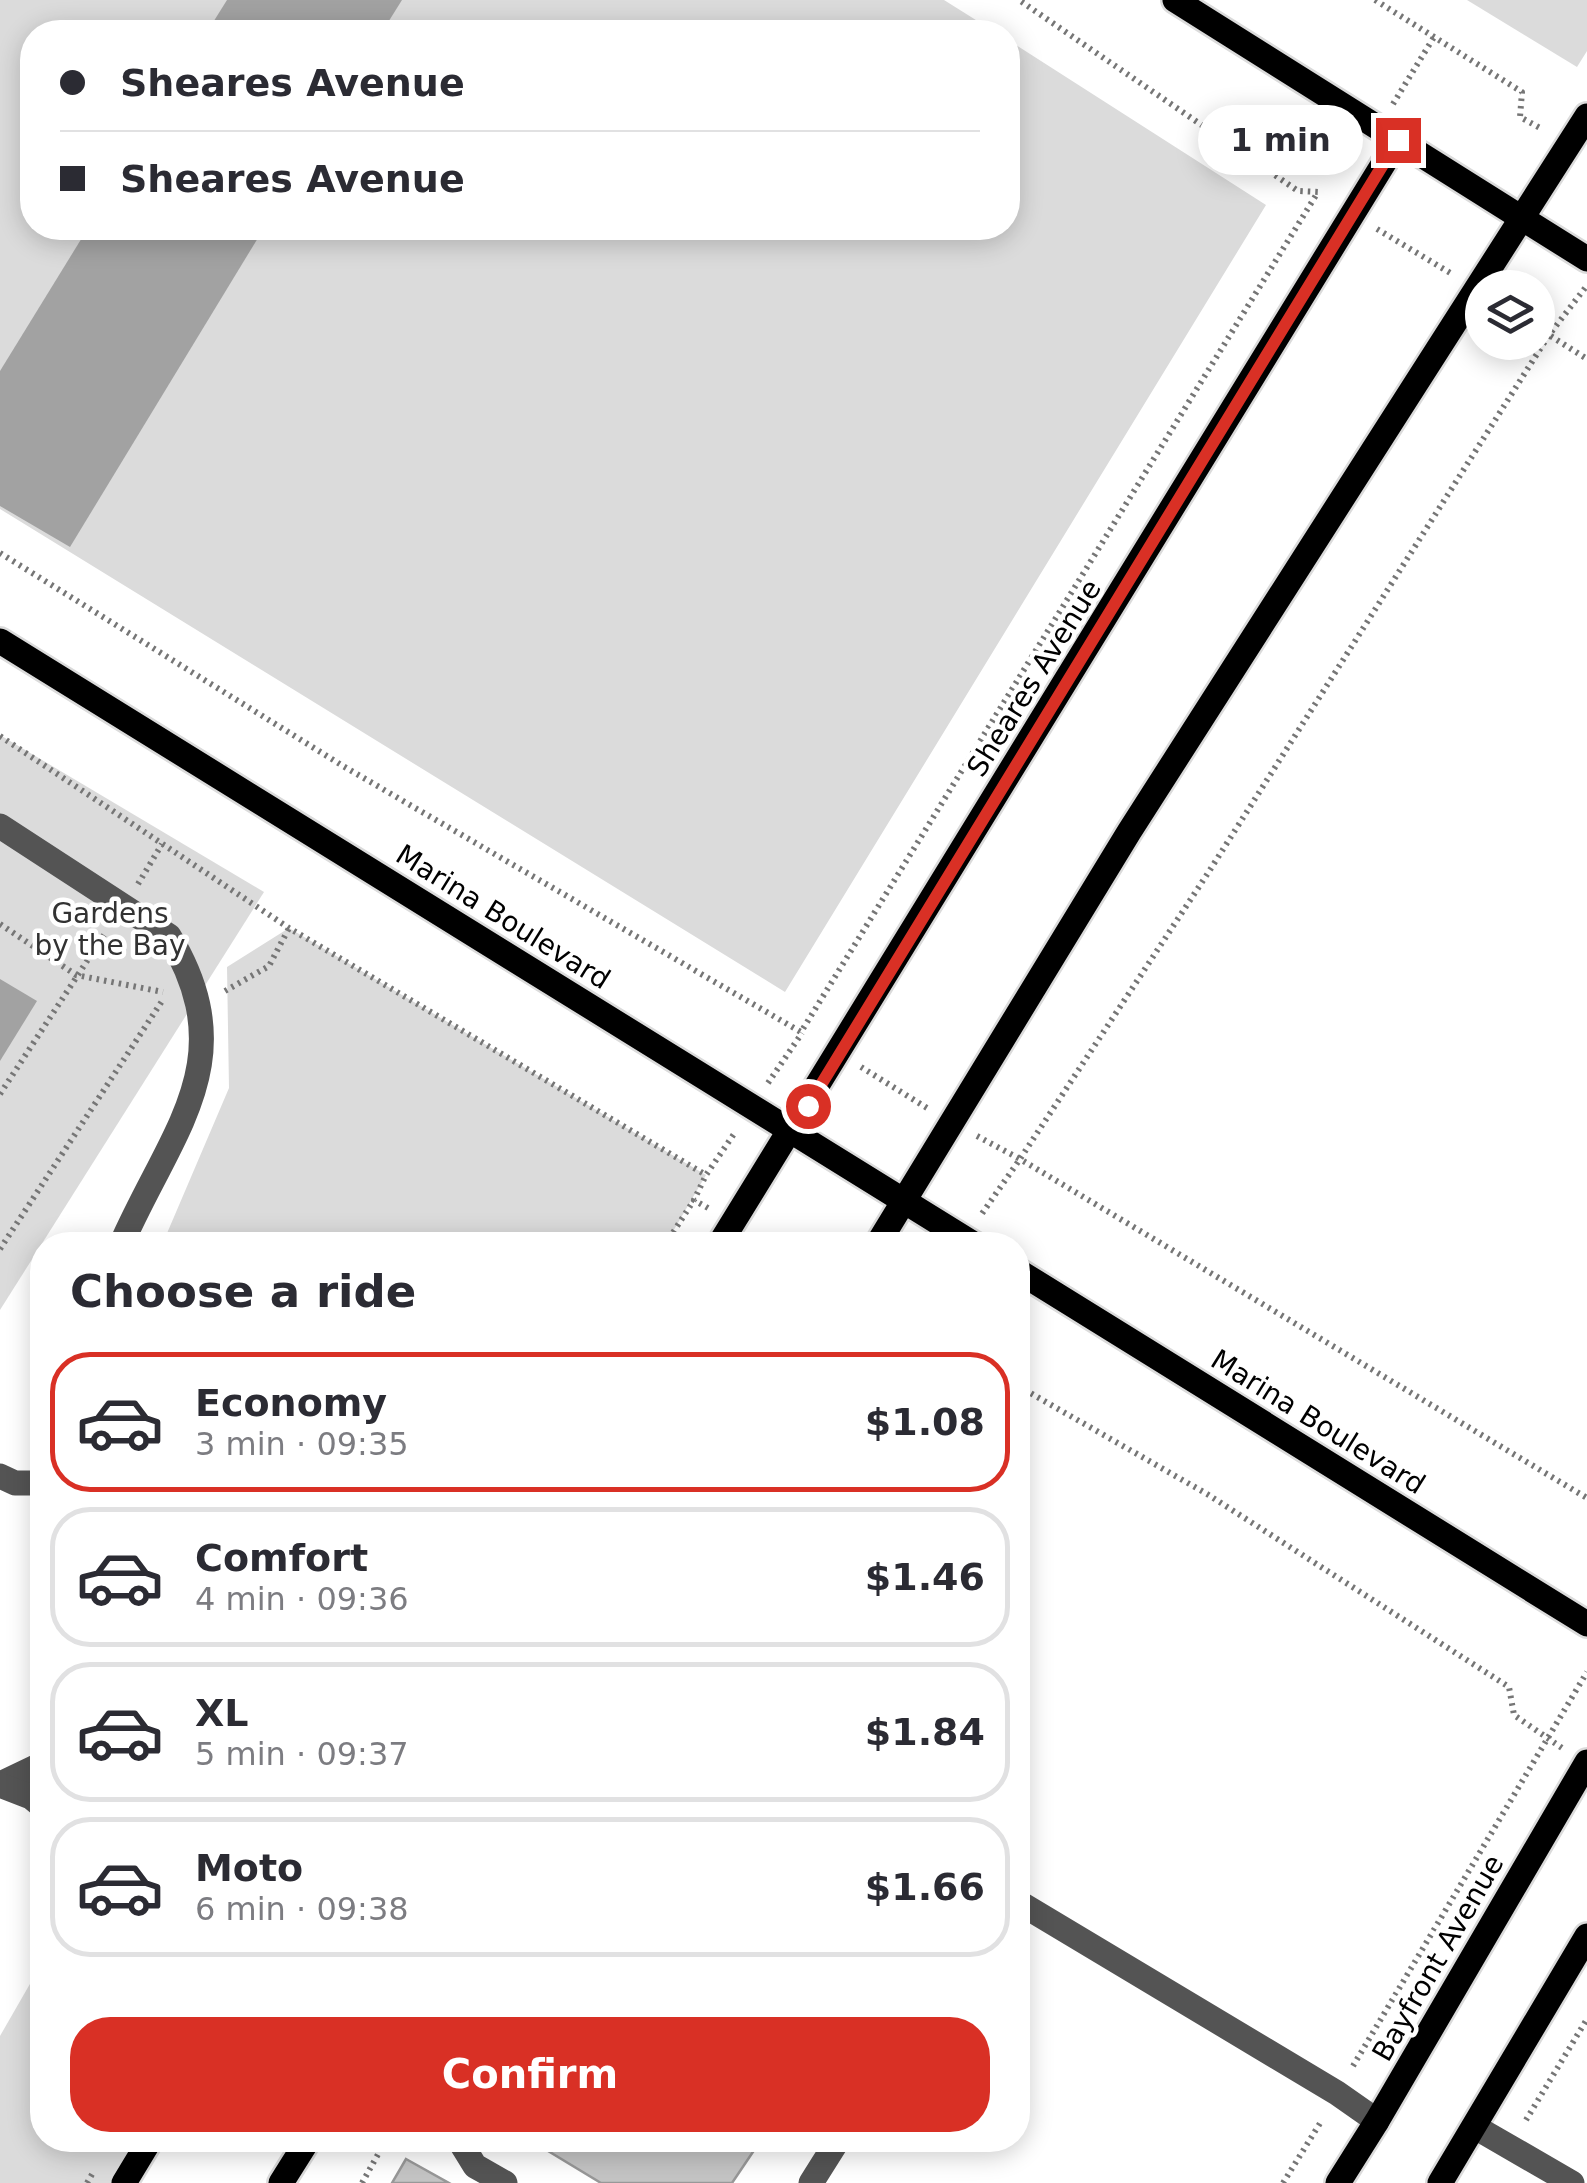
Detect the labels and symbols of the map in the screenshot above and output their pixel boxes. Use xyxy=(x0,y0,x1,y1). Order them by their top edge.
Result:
callout: 1 min xyxy=(1198,105,1363,175)
route end xyxy=(1376,118,1421,163)
street label: Sheares Avenue xyxy=(960,574,1108,782)
street label: Marina Boulevard xyxy=(390,838,616,996)
park label: Gardens by the Bay xyxy=(34,897,186,962)
route start xyxy=(786,1084,831,1129)
street label: Marina Boulevard xyxy=(1205,1343,1431,1501)
street label: Bayfront Avenue xyxy=(1366,1849,1510,2067)

